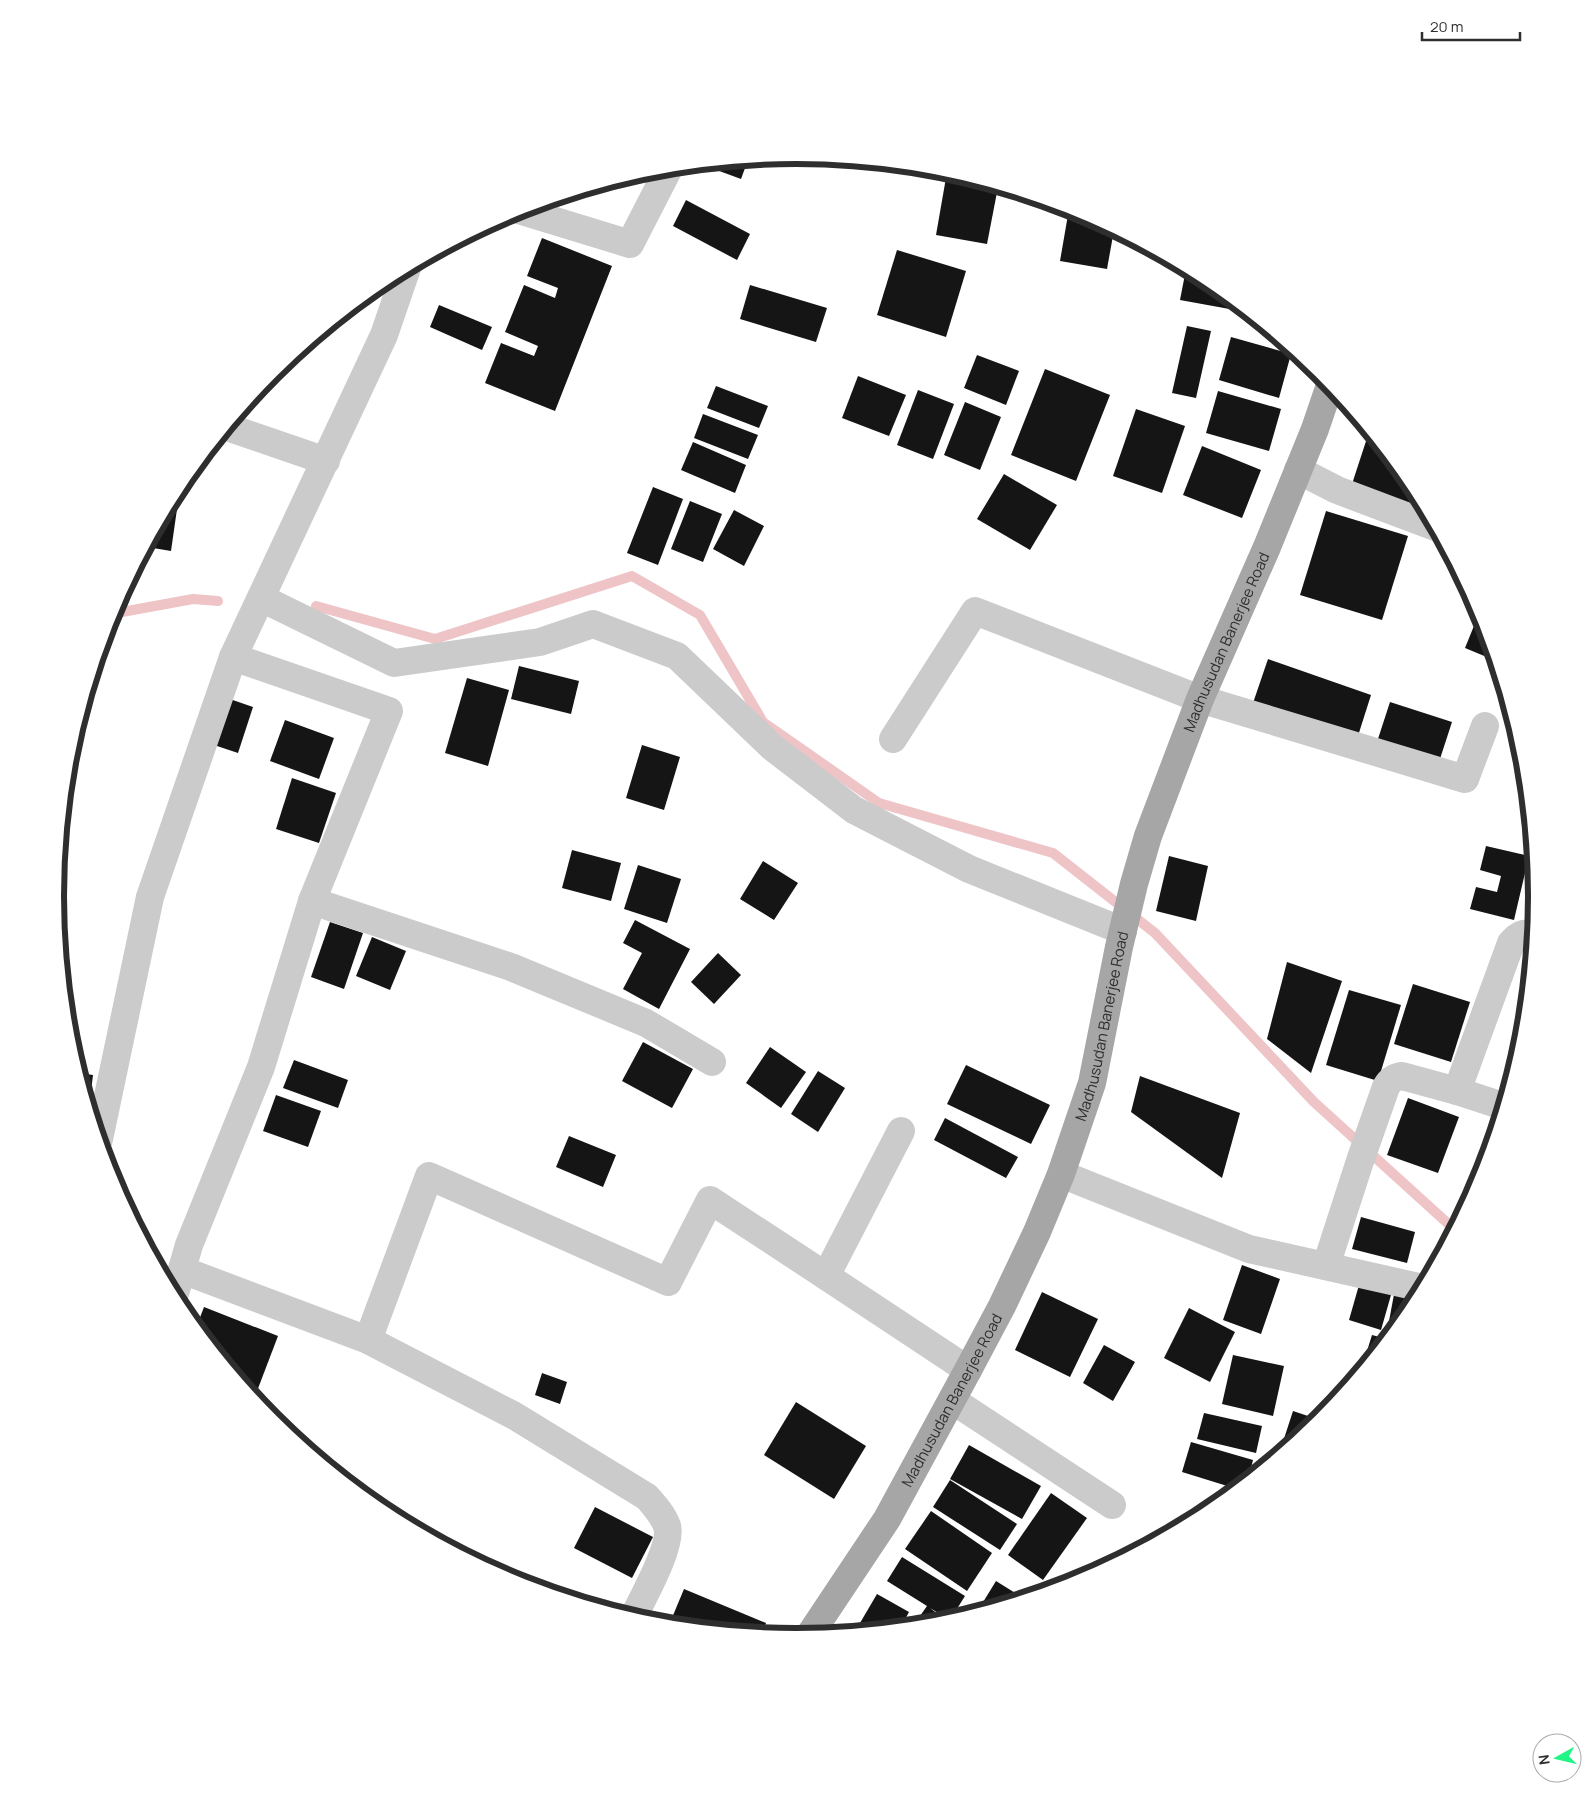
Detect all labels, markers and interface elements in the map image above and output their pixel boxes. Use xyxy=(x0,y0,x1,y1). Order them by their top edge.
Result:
scale bar xyxy=(1422,10,1520,42)
text: 20 m xyxy=(1430,16,1463,37)
street label: Madhusudan Banerjee Road xyxy=(1178,549,1274,735)
street label: Madhusudan Banerjee Road xyxy=(1069,929,1133,1124)
street label: Madhusudan Banerjee Road xyxy=(896,1310,1007,1490)
north arrow xyxy=(1532,1733,1582,1783)
text: N xyxy=(1534,1754,1554,1766)

